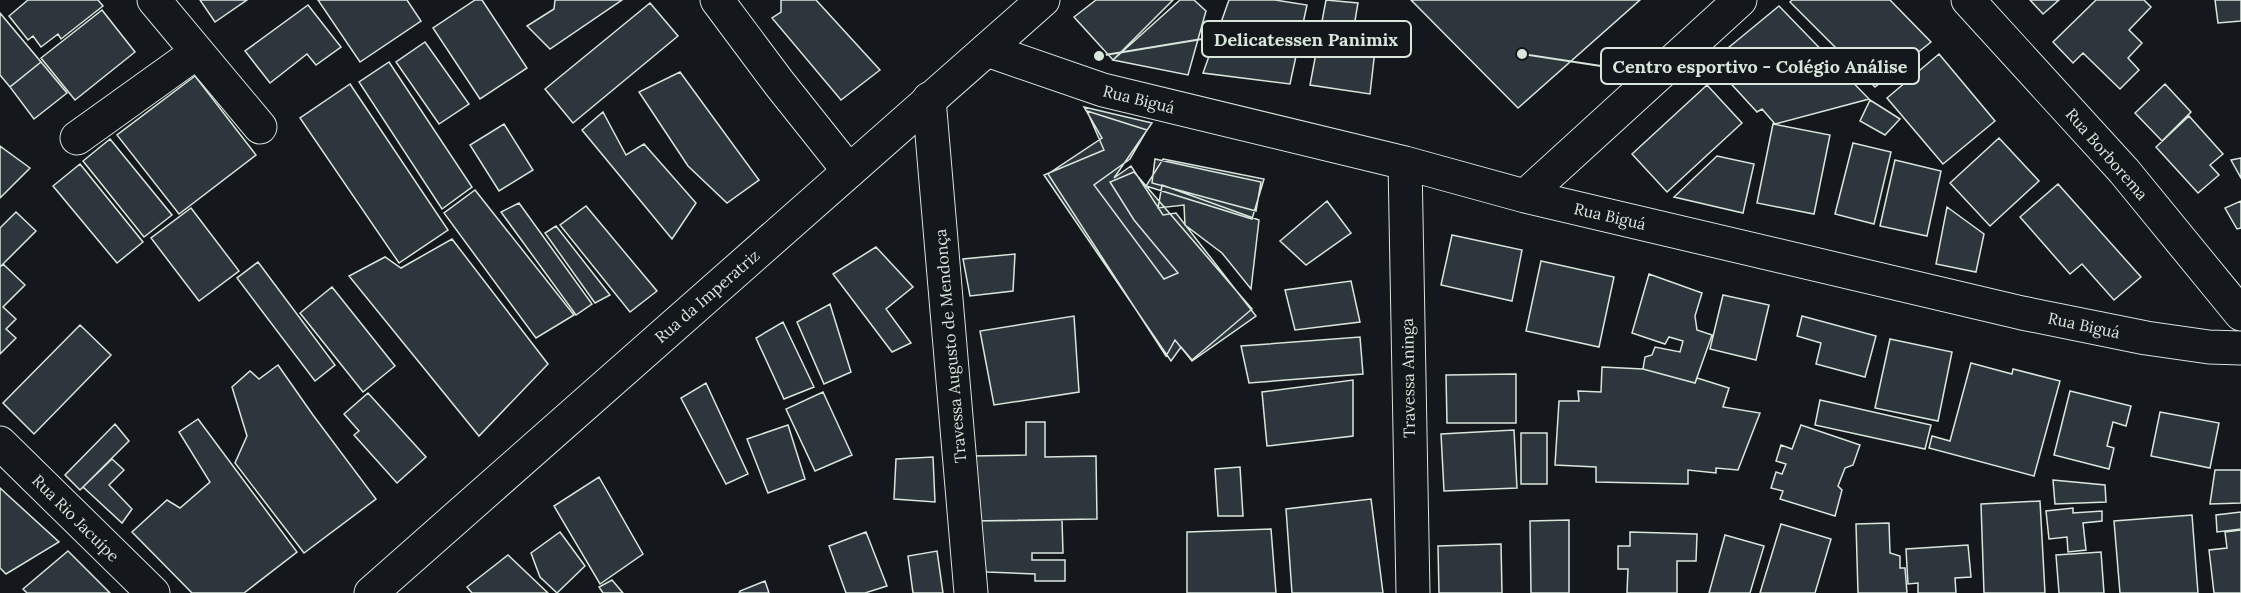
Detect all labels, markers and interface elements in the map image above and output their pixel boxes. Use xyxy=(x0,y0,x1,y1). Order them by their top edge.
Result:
callout: Delicatessen Panimix xyxy=(1202,21,1411,57)
text: Delicatessen Panimix xyxy=(1214,28,1398,51)
callout: Centro esportivo - Colégio Análise xyxy=(1601,48,1919,84)
text: Centro esportivo - Colégio Análise xyxy=(1613,55,1908,78)
street label: Rua Biguá xyxy=(1101,80,1177,118)
street label: Rua Borborema xyxy=(2062,104,2152,204)
street label: Rua Biguá xyxy=(1572,198,1648,234)
street label: Travessa Augusto de Mendonça xyxy=(930,228,970,464)
street label: Rua da Imperatriz xyxy=(650,245,764,347)
street label: Rua Biguá xyxy=(2046,308,2122,342)
street label: Travessa Aninga xyxy=(1397,318,1419,438)
street label: Rua Rio Jacuípe xyxy=(28,470,124,566)

